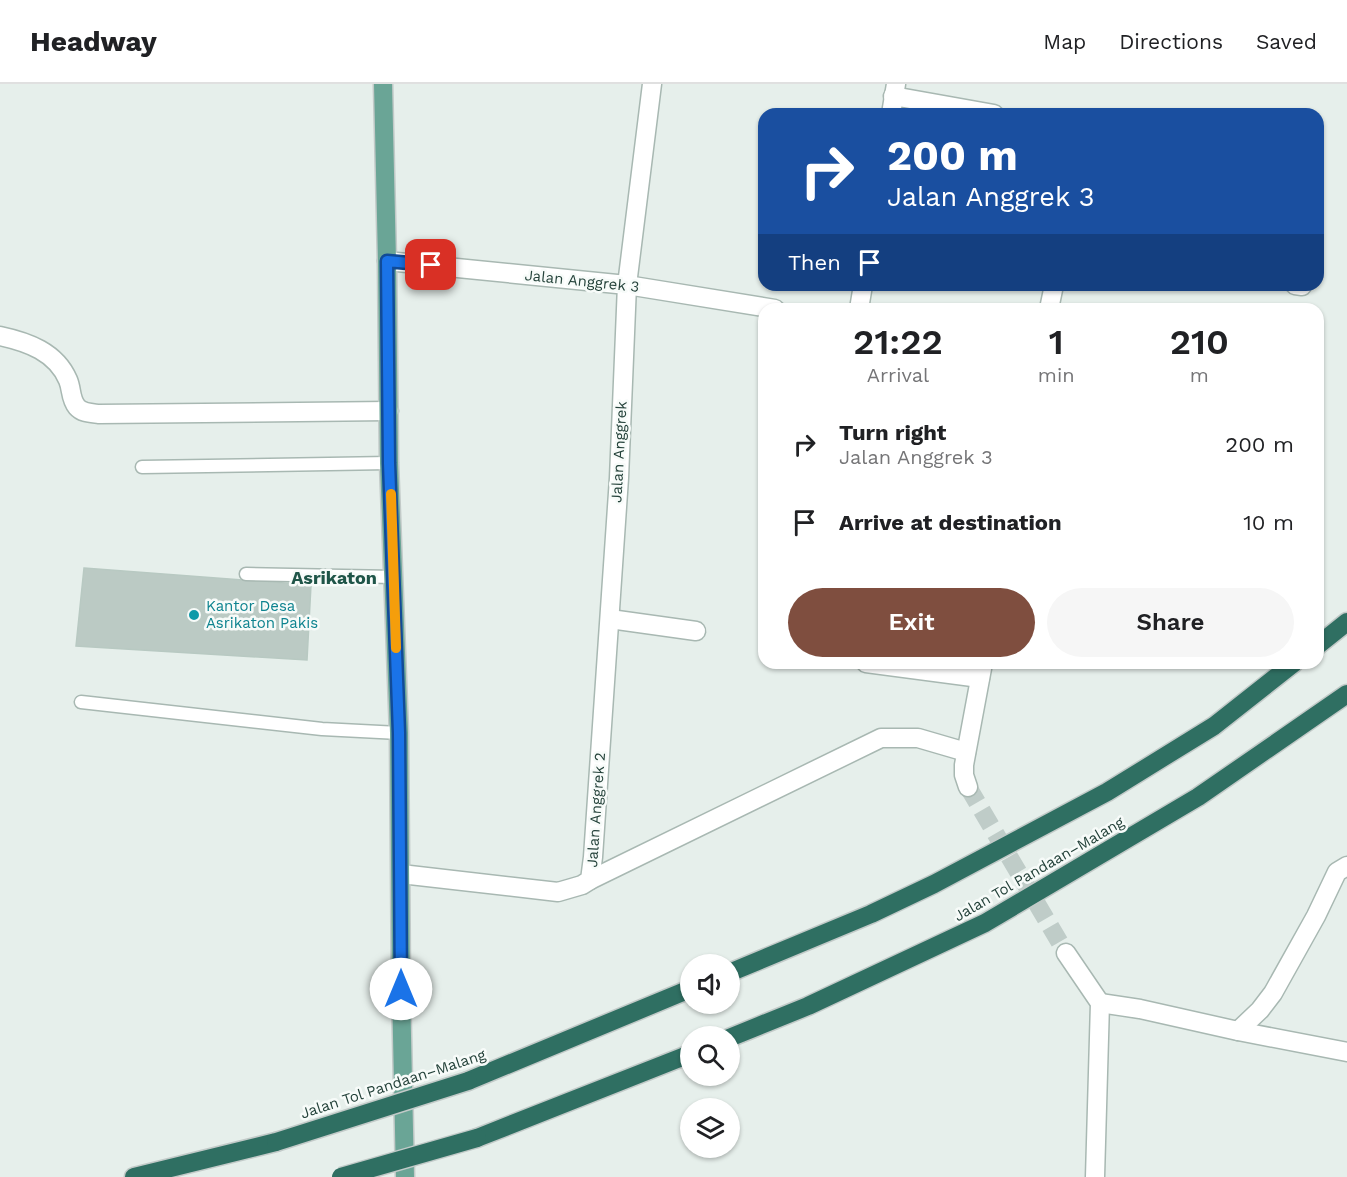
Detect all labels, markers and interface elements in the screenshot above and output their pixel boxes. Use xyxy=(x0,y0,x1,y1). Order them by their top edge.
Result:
text: Headway xyxy=(30,25,157,58)
text: Map xyxy=(1043,29,1086,54)
text: Directions xyxy=(1119,29,1223,54)
text: Saved xyxy=(1256,29,1317,54)
text: 200 m xyxy=(887,131,1018,180)
icon: right xyxy=(788,132,866,210)
text: Jalan Anggrek 3 xyxy=(887,181,1095,213)
pin xyxy=(405,239,456,290)
icon: arrive xyxy=(853,246,886,279)
icon: arrive xyxy=(414,248,447,281)
text: Then xyxy=(788,250,841,275)
street label: Jalan Anggrek 3 xyxy=(524,266,640,296)
text: 21:22 xyxy=(853,321,943,363)
text: 1 xyxy=(1049,321,1064,363)
text: 210 xyxy=(1170,321,1229,363)
text: Arrival xyxy=(867,363,929,387)
text: min xyxy=(1038,363,1075,387)
text: m xyxy=(1190,363,1209,387)
street label: Jalan Anggrek xyxy=(607,400,631,503)
text: Turn right xyxy=(839,420,946,445)
icon: right xyxy=(788,428,821,461)
text: 200 m xyxy=(1225,432,1294,457)
text: Jalan Anggrek 3 xyxy=(839,445,993,469)
icon: arrive xyxy=(788,506,821,539)
text: Arrive at destination xyxy=(839,510,1062,535)
text: 10 m xyxy=(1243,510,1294,535)
district label: Asrikaton xyxy=(291,567,377,588)
button: Exit xyxy=(788,588,1035,657)
button: Share xyxy=(1047,588,1294,657)
place label: Kantor Desa Asrikaton Pakis xyxy=(206,597,318,632)
marker: Kantor Desa Asrikaton Pakis xyxy=(187,608,201,622)
street label: Jalan Anggrek 2 xyxy=(583,752,609,868)
street label: Jalan Tol Pandaan–Malang xyxy=(951,813,1127,925)
map controls xyxy=(680,954,740,1158)
button: sound xyxy=(680,954,740,1014)
position arrow xyxy=(369,957,433,1021)
button: search xyxy=(680,1026,740,1086)
street label: Jalan Tol Pandaan–Malang xyxy=(298,1046,488,1122)
button: layers xyxy=(680,1098,740,1158)

